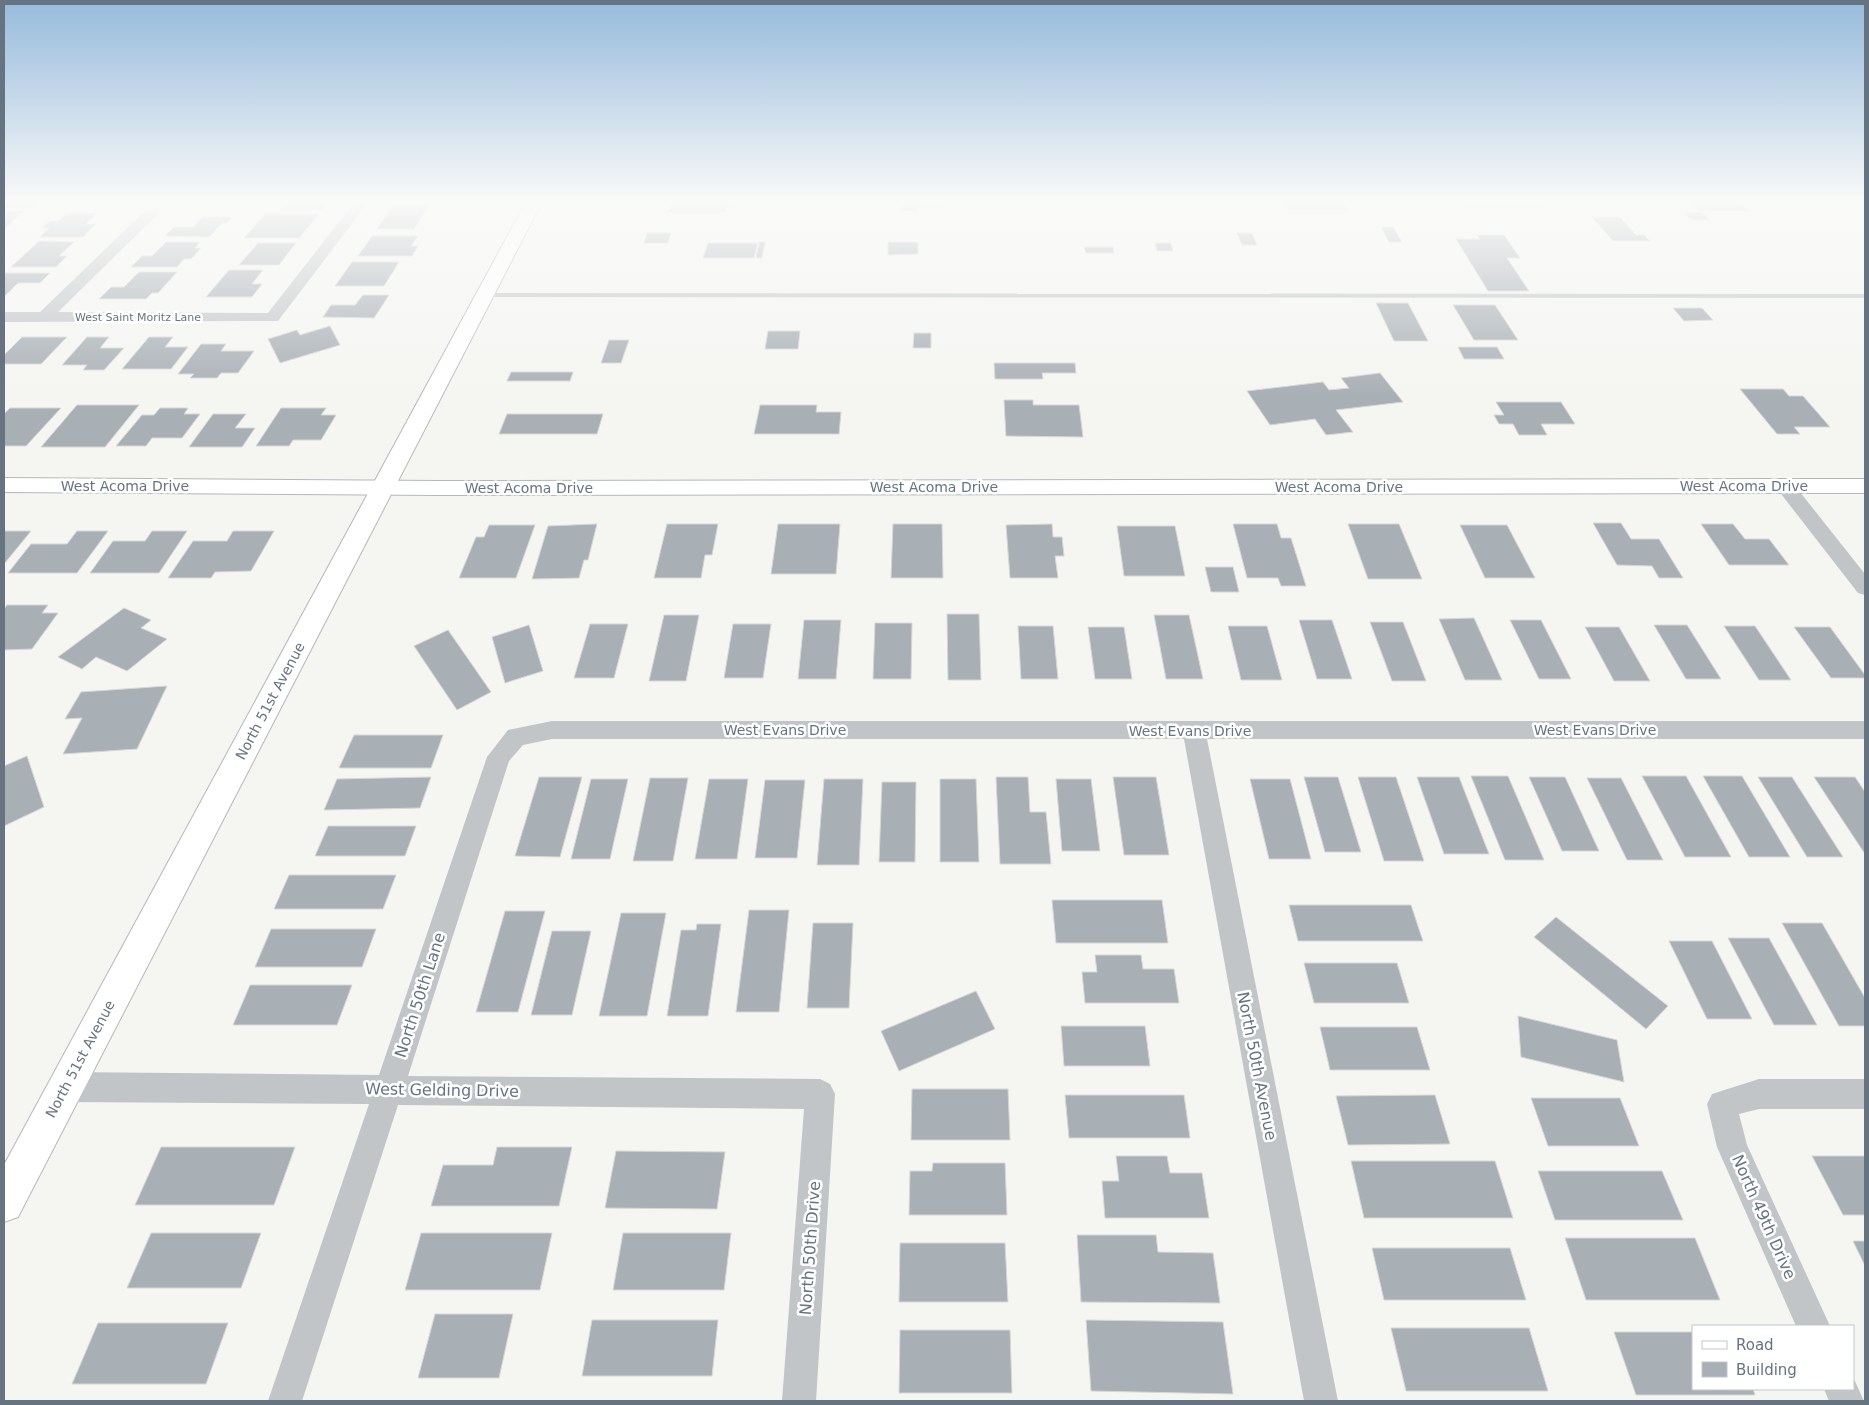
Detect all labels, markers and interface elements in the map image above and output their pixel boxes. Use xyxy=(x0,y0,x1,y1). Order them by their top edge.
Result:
street label: West Saint Moritz Lane xyxy=(75,311,201,324)
street label: West Acoma Drive xyxy=(61,478,189,494)
street label: West Acoma Drive xyxy=(1680,478,1808,494)
street label: West Acoma Drive xyxy=(870,479,998,495)
street label: West Acoma Drive xyxy=(1275,479,1403,495)
street label: West Acoma Drive xyxy=(465,480,593,496)
street label: North 51st Avenue xyxy=(232,640,308,762)
street label: West Evans Drive xyxy=(724,722,846,738)
street label: West Evans Drive xyxy=(1534,722,1656,738)
street label: West Evans Drive xyxy=(1129,723,1251,739)
street label: North 50th Lane xyxy=(391,930,449,1060)
street label: North 50th Avenue xyxy=(1233,990,1281,1142)
street label: North 51st Avenue xyxy=(42,998,118,1120)
street label: West Gelding Drive xyxy=(365,1079,519,1101)
street label: North 49th Drive xyxy=(1728,1152,1800,1282)
street label: North 50th Drive xyxy=(796,1180,824,1316)
legend xyxy=(1692,1325,1854,1390)
text: Road xyxy=(1736,1336,1774,1354)
text: Building xyxy=(1736,1361,1797,1379)

